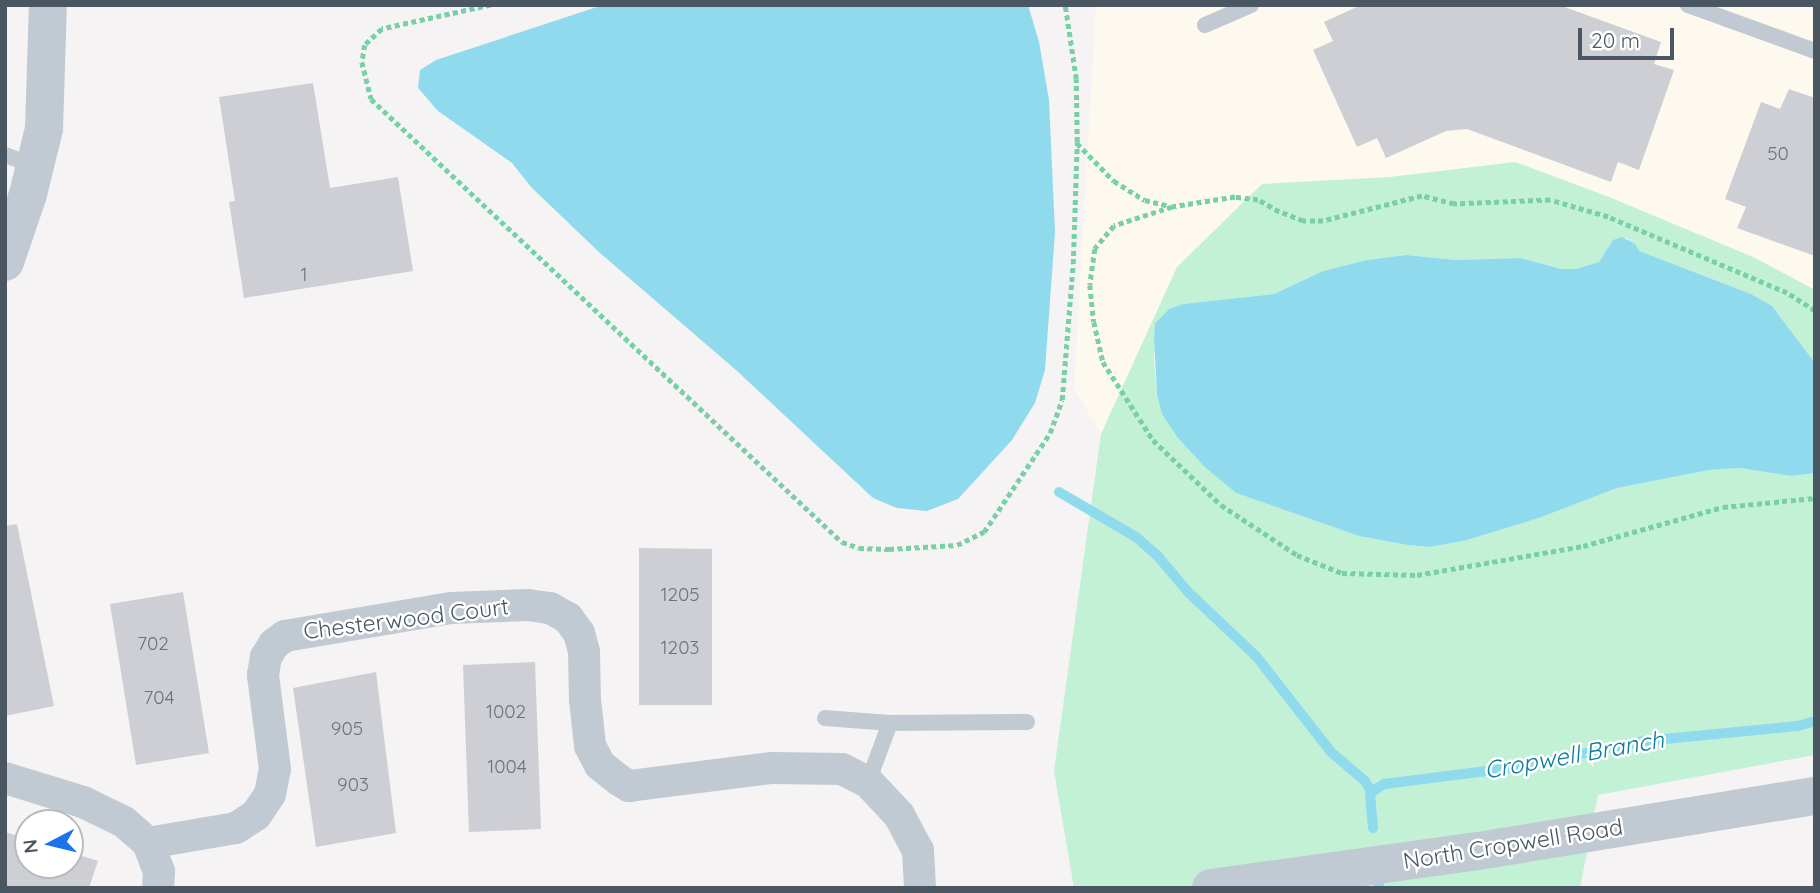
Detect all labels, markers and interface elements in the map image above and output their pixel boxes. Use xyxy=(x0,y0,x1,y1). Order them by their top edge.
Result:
scale bar xyxy=(1582,14,1678,58)
text: 20 m xyxy=(1591,27,1640,53)
house number: 50 xyxy=(1767,143,1789,165)
house number: 1 xyxy=(300,264,308,286)
house number: 1205 xyxy=(660,584,700,606)
street label: Chesterwood Court xyxy=(302,593,510,645)
house number: 702 xyxy=(137,633,169,655)
house number: 1203 xyxy=(661,637,699,659)
house number: 704 xyxy=(143,687,175,709)
house number: 1002 xyxy=(486,701,526,723)
house number: 905 xyxy=(331,718,363,740)
water label: Cropwell Branch xyxy=(1482,725,1666,785)
house number: 1004 xyxy=(487,756,527,778)
house number: 903 xyxy=(337,774,369,796)
north arrow xyxy=(14,809,84,879)
street label: North Cropwell Road xyxy=(1401,813,1625,875)
text: N xyxy=(17,838,43,855)

